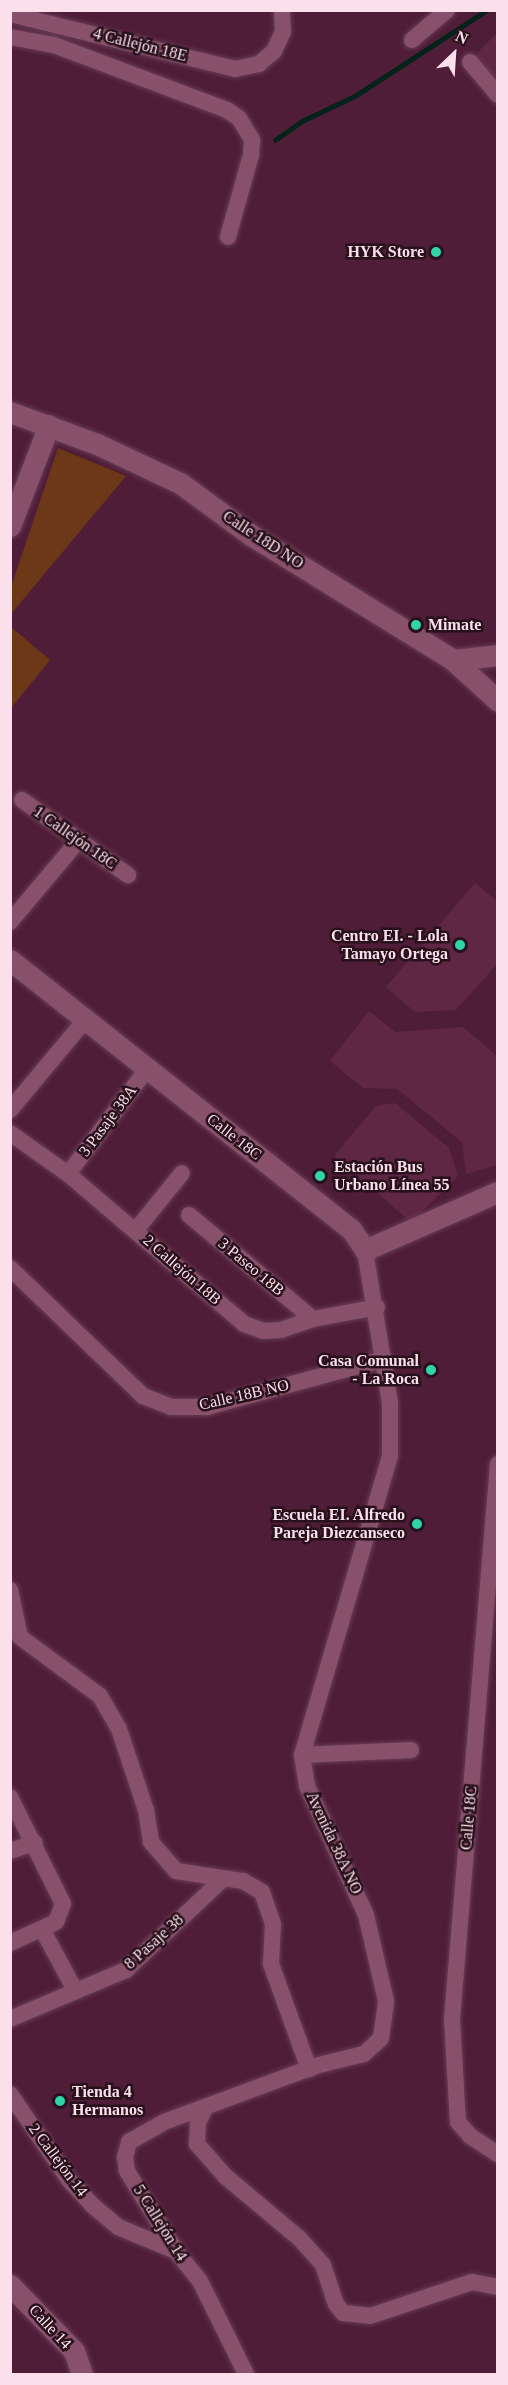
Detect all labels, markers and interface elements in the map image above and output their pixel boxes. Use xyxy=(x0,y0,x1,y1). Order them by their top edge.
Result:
street label: 4 Callejón 18E xyxy=(91,24,189,66)
north arrow xyxy=(424,24,484,84)
text: N xyxy=(453,27,471,47)
place label: HYK Store xyxy=(347,242,424,262)
marker: HYK Store xyxy=(429,245,443,259)
street label: Calle 18D NO xyxy=(219,507,307,573)
place label: Mimate xyxy=(428,615,481,635)
marker: Mimate xyxy=(409,618,423,632)
street label: 1 Callejón 18C xyxy=(30,802,120,874)
place label: Centro EI. - Lola Tamayo Ortega xyxy=(331,926,448,964)
marker: Centro EI. - Lola Tamayo Ortega xyxy=(453,938,467,952)
street label: 3 Pasaje 38A xyxy=(75,1082,141,1160)
street label: Calle 18C xyxy=(203,1110,265,1164)
place label: Estación Bus Urbano Línea 55 xyxy=(334,1157,450,1195)
marker: Estación Bus Urbano Línea 55 xyxy=(311,1167,329,1185)
street label: 2 Callejón 18B xyxy=(139,1231,225,1309)
street label: 3 Paseo 18B xyxy=(214,1234,288,1300)
place label: Casa Comunal - La Roca xyxy=(318,1351,419,1389)
marker: Casa Comunal - La Roca xyxy=(424,1363,438,1377)
street label: Calle 18B NO xyxy=(197,1375,291,1415)
place label: Escuela EI. Alfredo Pareja Diezcanseco xyxy=(272,1505,405,1543)
marker: Escuela EI. Alfredo Pareja Diezcanseco xyxy=(410,1517,424,1531)
street label: Calle 18C xyxy=(457,1785,481,1851)
street label: Avenida 38A NO xyxy=(302,1788,366,1898)
street label: 8 Pasaje 38 xyxy=(120,1910,188,1974)
place label: Tienda 4 Hermanos xyxy=(72,2082,143,2120)
marker: Tienda 4 Hermanos xyxy=(53,2094,67,2108)
street label: 2 Callejón 14 xyxy=(24,2120,92,2200)
street label: 5 Callejón 14 xyxy=(129,2181,191,2265)
street label: Calle 14 xyxy=(25,2301,75,2353)

